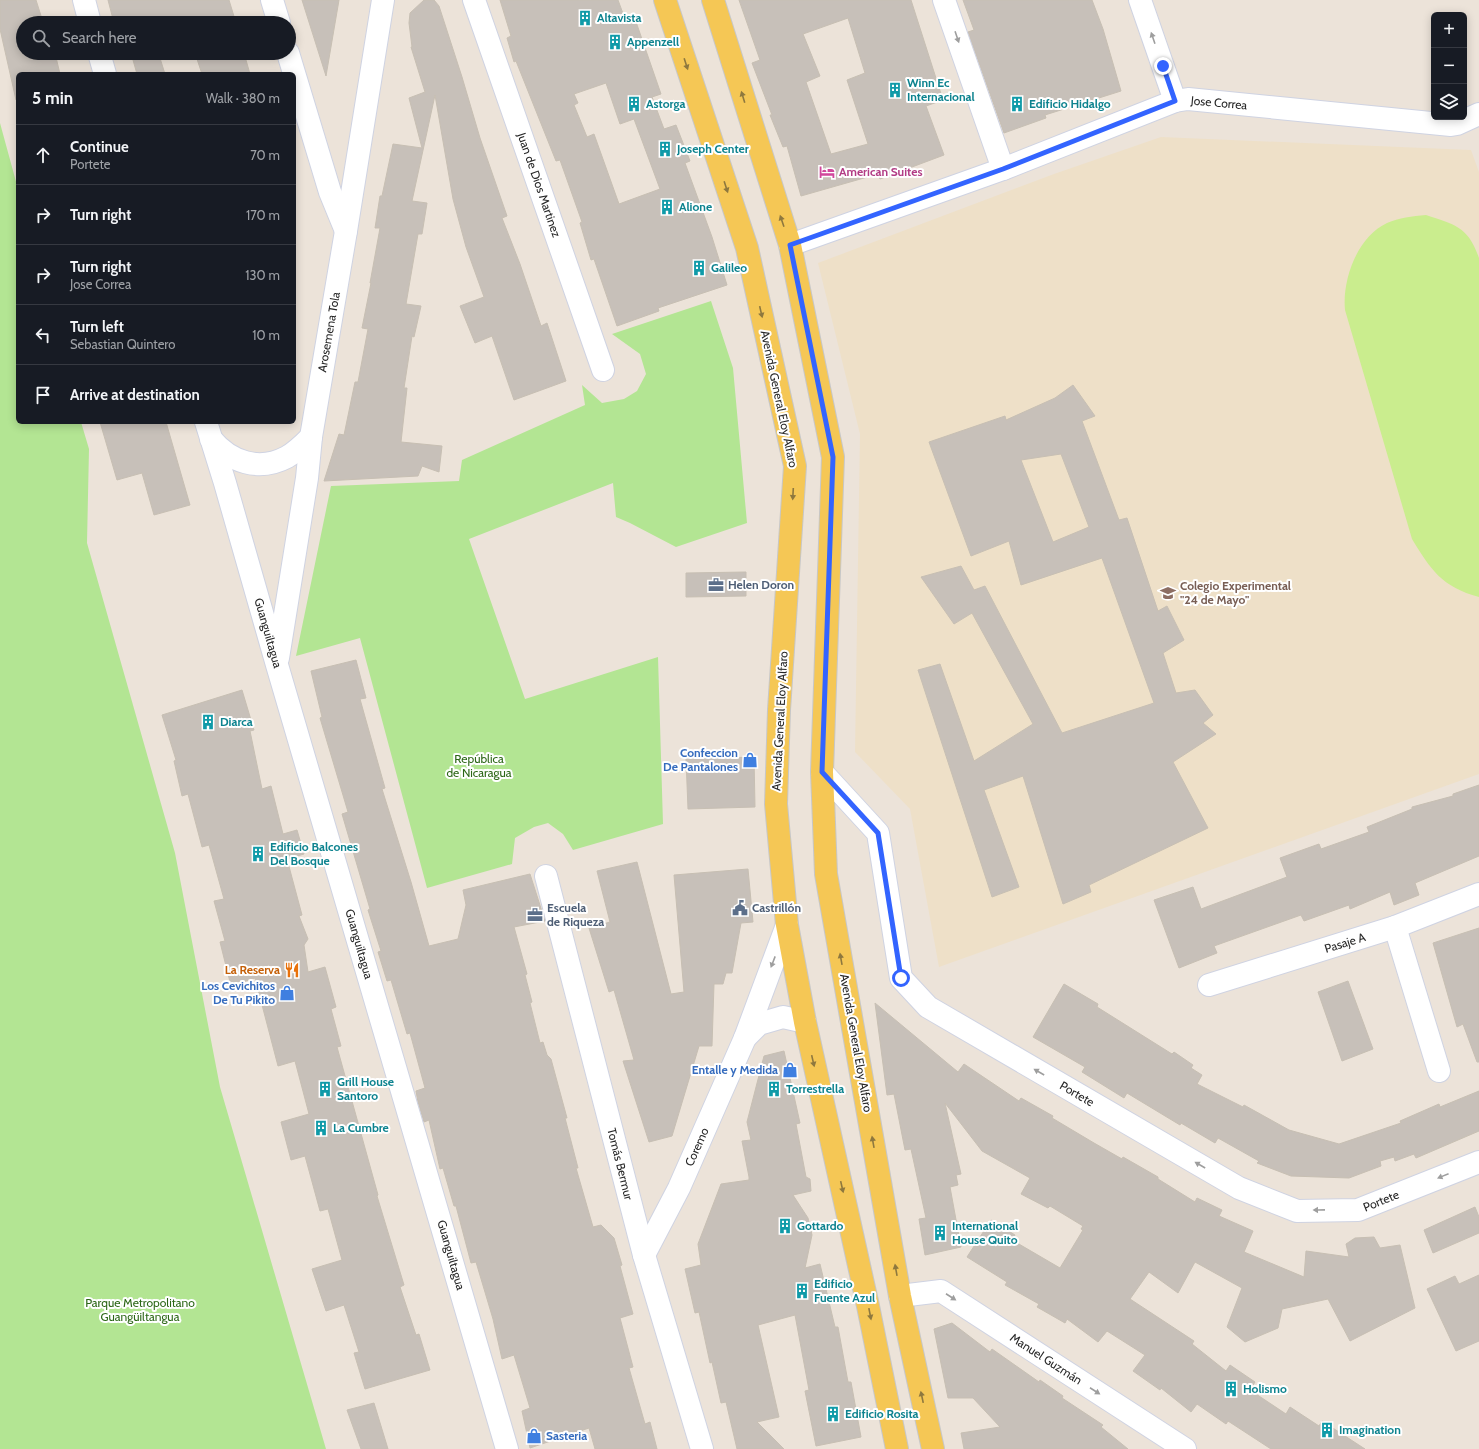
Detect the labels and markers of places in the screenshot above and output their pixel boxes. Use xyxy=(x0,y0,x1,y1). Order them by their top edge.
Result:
building icon: Altavista xyxy=(576,9,594,27)
place label: Altavista xyxy=(597,10,641,25)
building icon: Appenzell xyxy=(606,33,624,51)
place label: Appenzell xyxy=(627,34,679,49)
place label: Winn Ec Internacional xyxy=(907,75,975,104)
building icon: Winn Ec Internacional xyxy=(886,81,904,99)
building icon: Astorga xyxy=(625,95,643,113)
building icon: Edificio Hidalgo xyxy=(1008,95,1026,113)
place label: Astorga xyxy=(646,96,685,111)
place label: Edificio Hidalgo xyxy=(1029,96,1111,111)
building icon: Joseph Center xyxy=(656,140,674,158)
place label: Joseph Center xyxy=(676,141,749,156)
hotel icon: American Suites xyxy=(818,163,836,181)
place label: American Suites xyxy=(839,164,923,179)
building icon: Alione xyxy=(658,198,676,216)
place label: Alione xyxy=(679,199,712,214)
building icon: Galileo xyxy=(690,259,708,277)
place label: Galileo xyxy=(711,260,747,275)
office icon: Helen Doron xyxy=(707,576,725,594)
place label: Helen Doron xyxy=(728,577,794,592)
place label: Colegio Experimental "24 de Mayo" xyxy=(1180,578,1291,607)
school or university icon: Colegio Experimental "24 de Mayo" xyxy=(1159,584,1177,602)
building icon: Diarca xyxy=(199,713,217,731)
place label: Diarca xyxy=(220,714,253,729)
place label: Confeccion De Pantalones xyxy=(663,745,738,774)
shop icon: Confeccion De Pantalones xyxy=(741,751,759,769)
place label: Edificio Balcones Del Bosque xyxy=(270,839,358,868)
building icon: Edificio Balcones Del Bosque xyxy=(249,845,267,863)
public building icon: Castrillón xyxy=(731,899,749,917)
place label: Escuela de Riqueza xyxy=(547,900,604,929)
place label: Castrillón xyxy=(752,900,801,915)
office icon: Escuela de Riqueza xyxy=(526,906,544,924)
restaurant icon: La Reserva xyxy=(283,961,301,979)
place label: La Reserva xyxy=(225,962,280,977)
place label: Los Cevichitos De Tu Pikito xyxy=(201,978,275,1007)
shop icon: Los Cevichitos De Tu Pikito xyxy=(278,984,296,1002)
shop icon: Entalle y Medida xyxy=(781,1061,799,1079)
place label: Entalle y Medida xyxy=(692,1062,778,1077)
place label: Grill House Santoro xyxy=(337,1074,394,1103)
building icon: Grill House Santoro xyxy=(316,1080,334,1098)
building icon: Torrestrella xyxy=(765,1080,783,1098)
place label: Torrestrella xyxy=(786,1081,844,1096)
building icon: La Cumbre xyxy=(312,1119,330,1137)
place label: La Cumbre xyxy=(333,1120,389,1135)
building icon: Gottardo xyxy=(776,1217,794,1235)
place label: Gottardo xyxy=(797,1218,844,1233)
place label: International House Quito xyxy=(952,1218,1018,1247)
building icon: International House Quito xyxy=(931,1224,949,1242)
place label: Edificio Fuente Azul xyxy=(814,1276,875,1305)
building icon: Edificio Fuente Azul xyxy=(793,1282,811,1300)
building icon: Holismo xyxy=(1222,1380,1240,1398)
place label: Holismo xyxy=(1243,1381,1287,1396)
building icon: Edificio Rosita xyxy=(824,1405,842,1423)
place label: Edificio Rosita xyxy=(845,1406,919,1421)
building icon: Imagination xyxy=(1318,1421,1336,1439)
place label: Imagination xyxy=(1339,1422,1401,1437)
shop icon: Sasteria xyxy=(525,1427,543,1445)
place label: Sasteria xyxy=(546,1428,587,1443)

